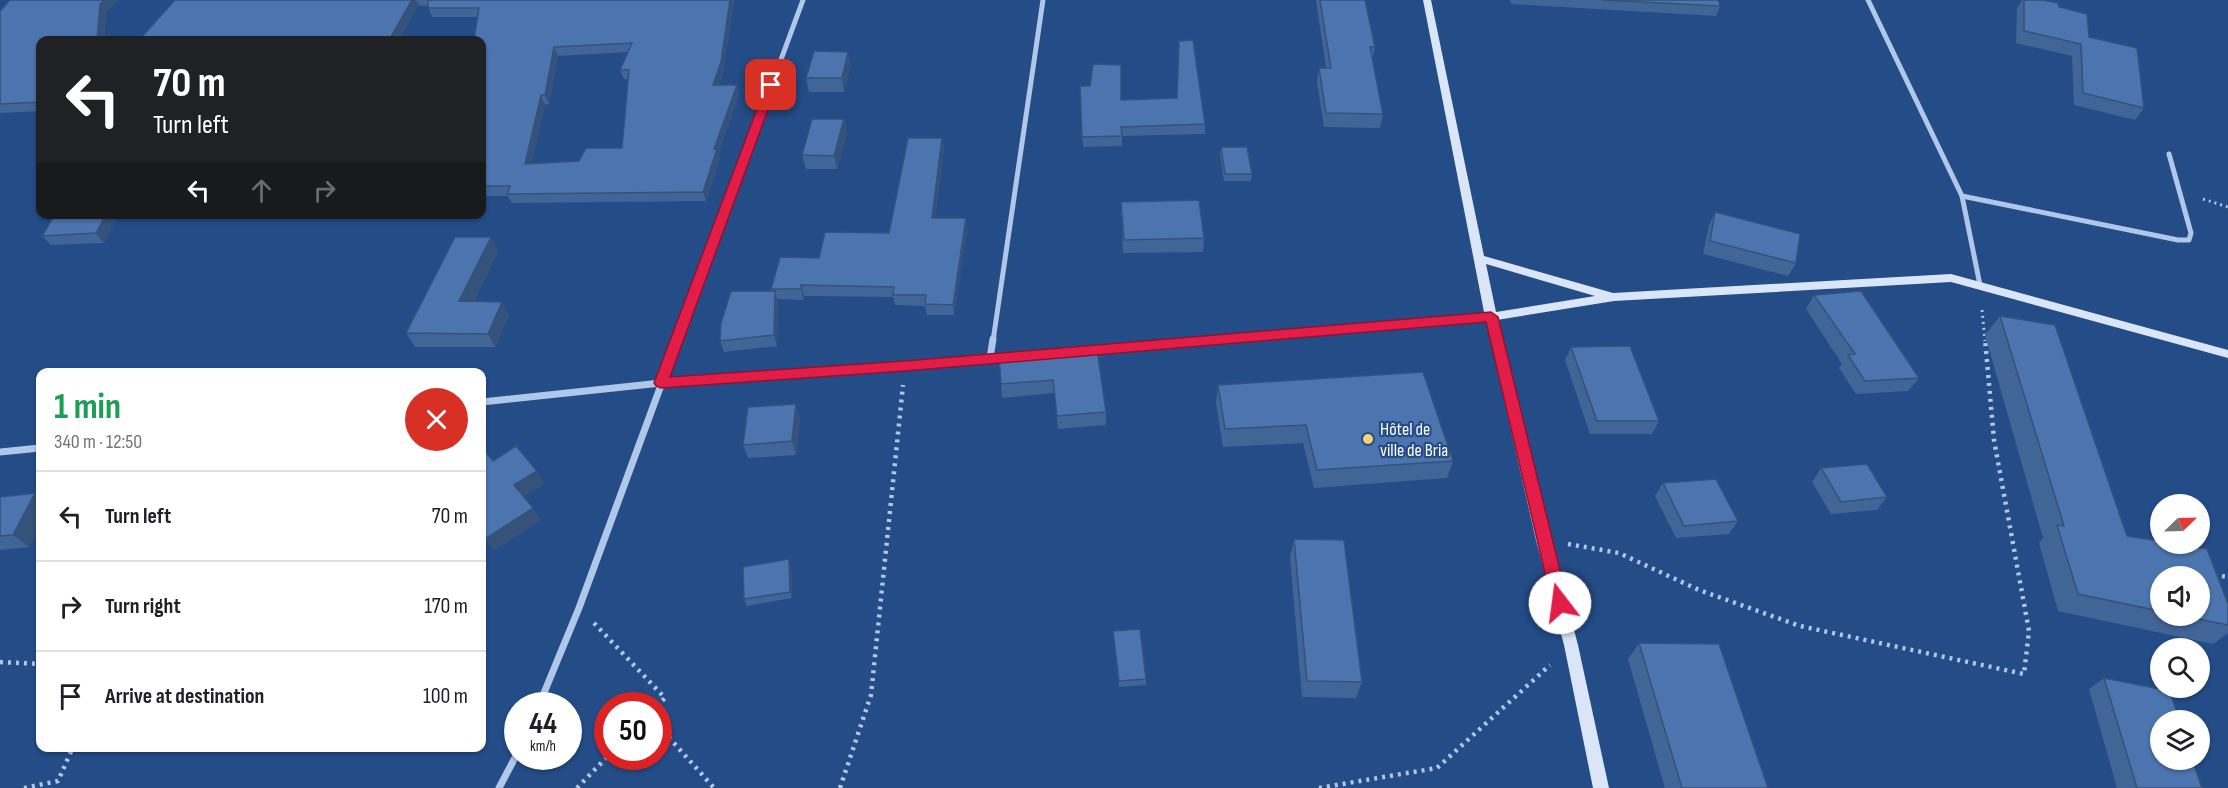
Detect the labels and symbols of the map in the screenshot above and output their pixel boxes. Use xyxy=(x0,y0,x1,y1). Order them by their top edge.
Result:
pin xyxy=(745,59,796,110)
place label: Hôtel de ville de Bria xyxy=(1380,419,1448,461)
marker: Hôtel de ville de Bria xyxy=(1361,432,1375,446)
north arrow xyxy=(2150,494,2210,554)
position arrow xyxy=(1528,571,1592,635)
speed limit sign: 50 xyxy=(594,692,672,770)

